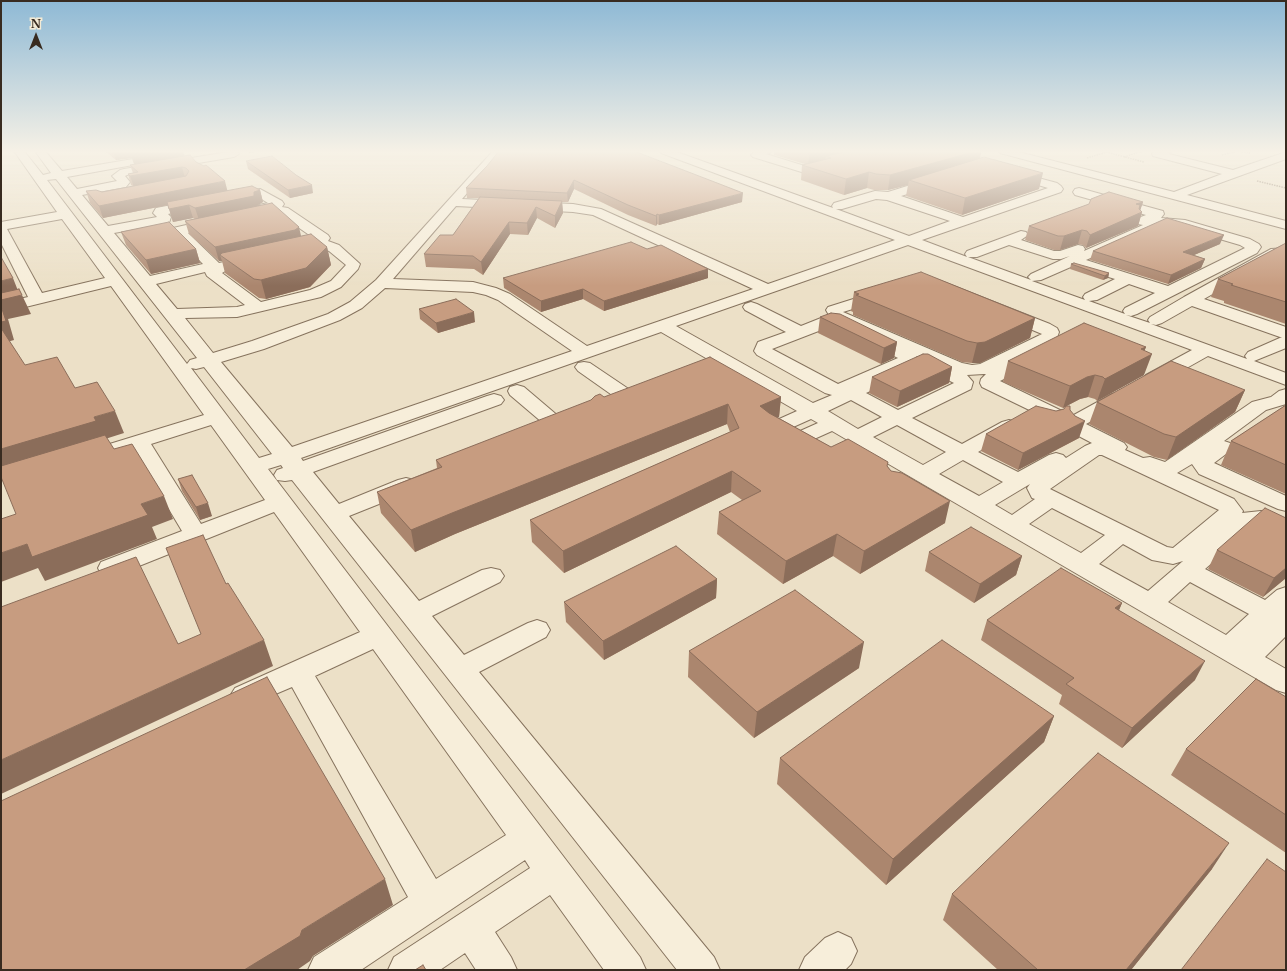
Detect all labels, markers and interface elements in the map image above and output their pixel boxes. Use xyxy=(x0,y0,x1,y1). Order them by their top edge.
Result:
north arrow xyxy=(16,16,56,56)
text: N xyxy=(31,17,41,31)

